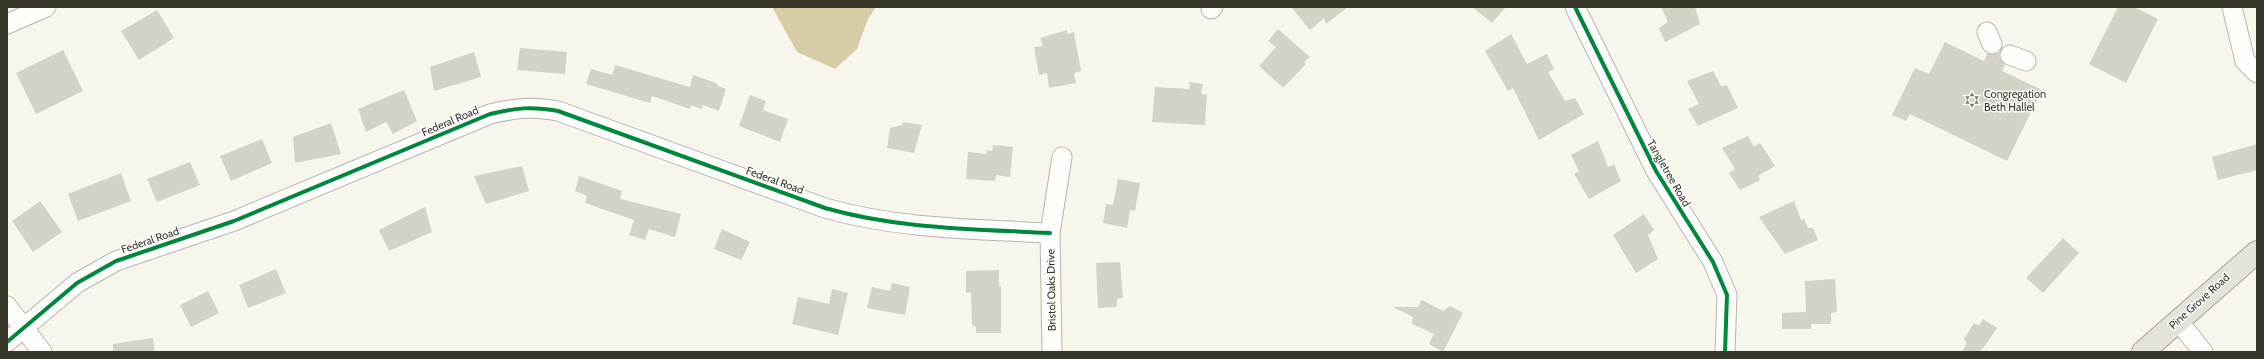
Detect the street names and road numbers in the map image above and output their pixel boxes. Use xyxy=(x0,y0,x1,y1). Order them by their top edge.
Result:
street label: Federal Road xyxy=(420,103,480,139)
street label: Tangletree Road xyxy=(1644,137,1694,209)
street label: Federal Road xyxy=(744,163,806,197)
street label: Federal Road xyxy=(119,224,181,256)
street label: Bristol Oaks Drive xyxy=(1043,249,1059,331)
street label: Pine Grove Road xyxy=(2166,270,2232,332)

